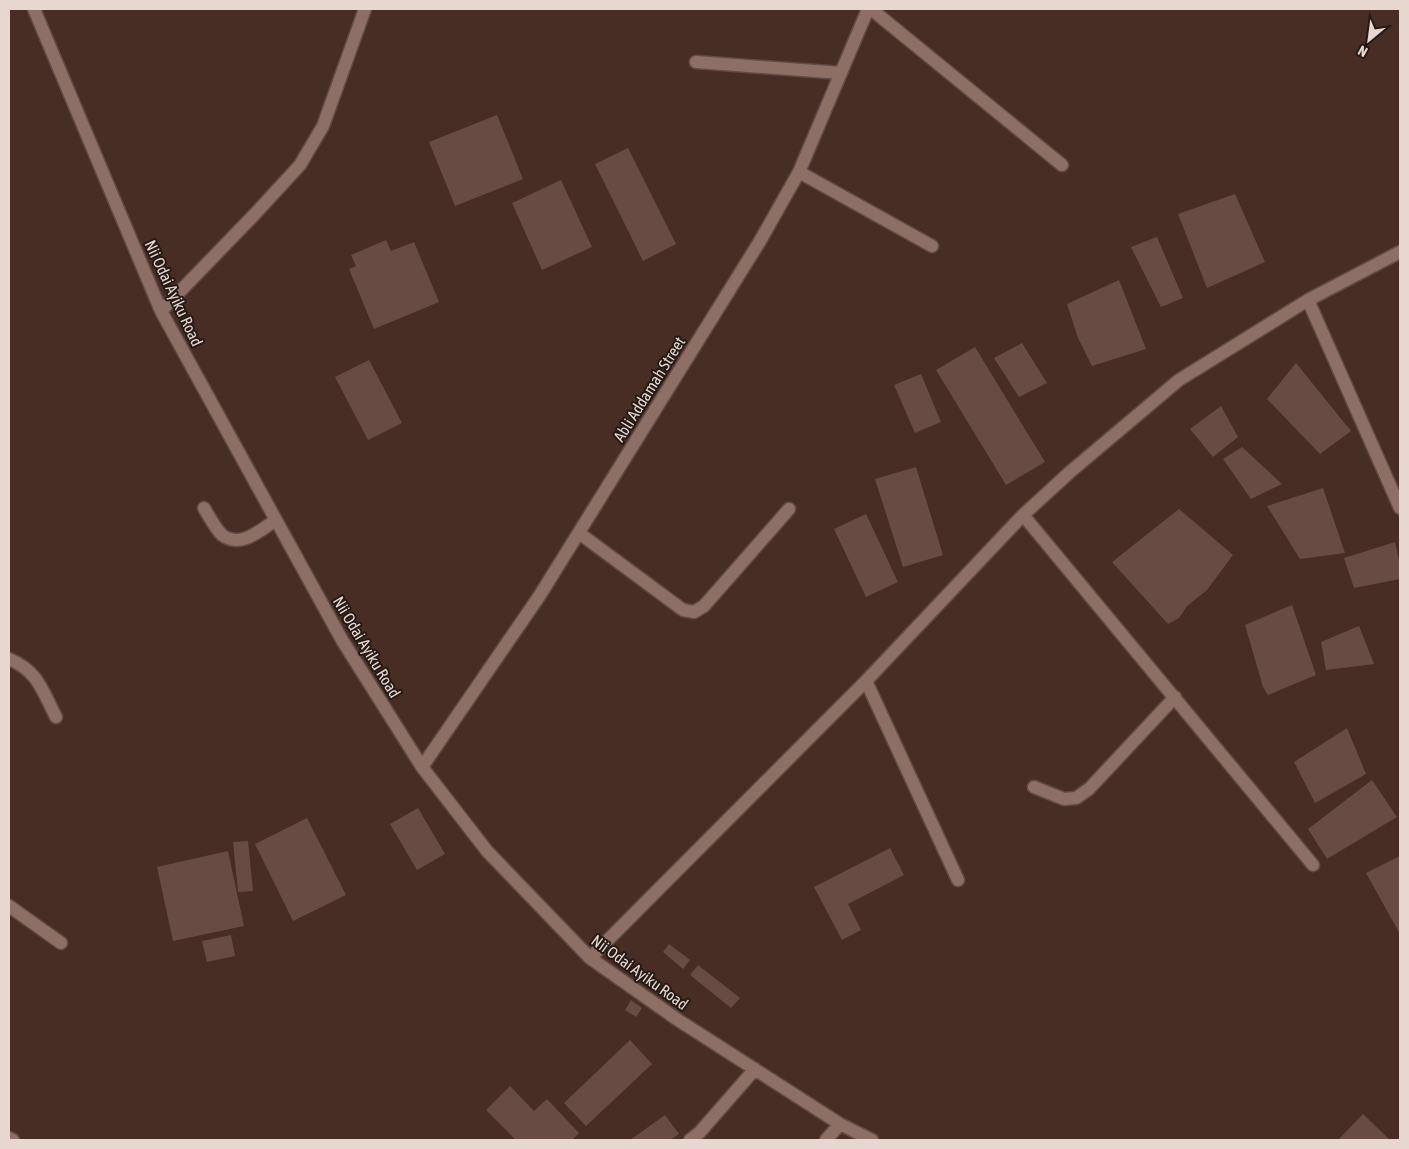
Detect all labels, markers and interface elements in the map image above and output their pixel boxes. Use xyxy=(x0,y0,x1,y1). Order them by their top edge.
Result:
north arrow xyxy=(1344,15,1394,65)
text: N xyxy=(1355,42,1370,60)
street label: Nii Odai Ayiku Road xyxy=(141,237,206,349)
street label: Abli Addamah Street xyxy=(610,333,689,445)
street label: Nii Odai Ayiku Road xyxy=(329,593,404,701)
street label: Nii Odai Ayiku Road xyxy=(588,931,692,1014)

